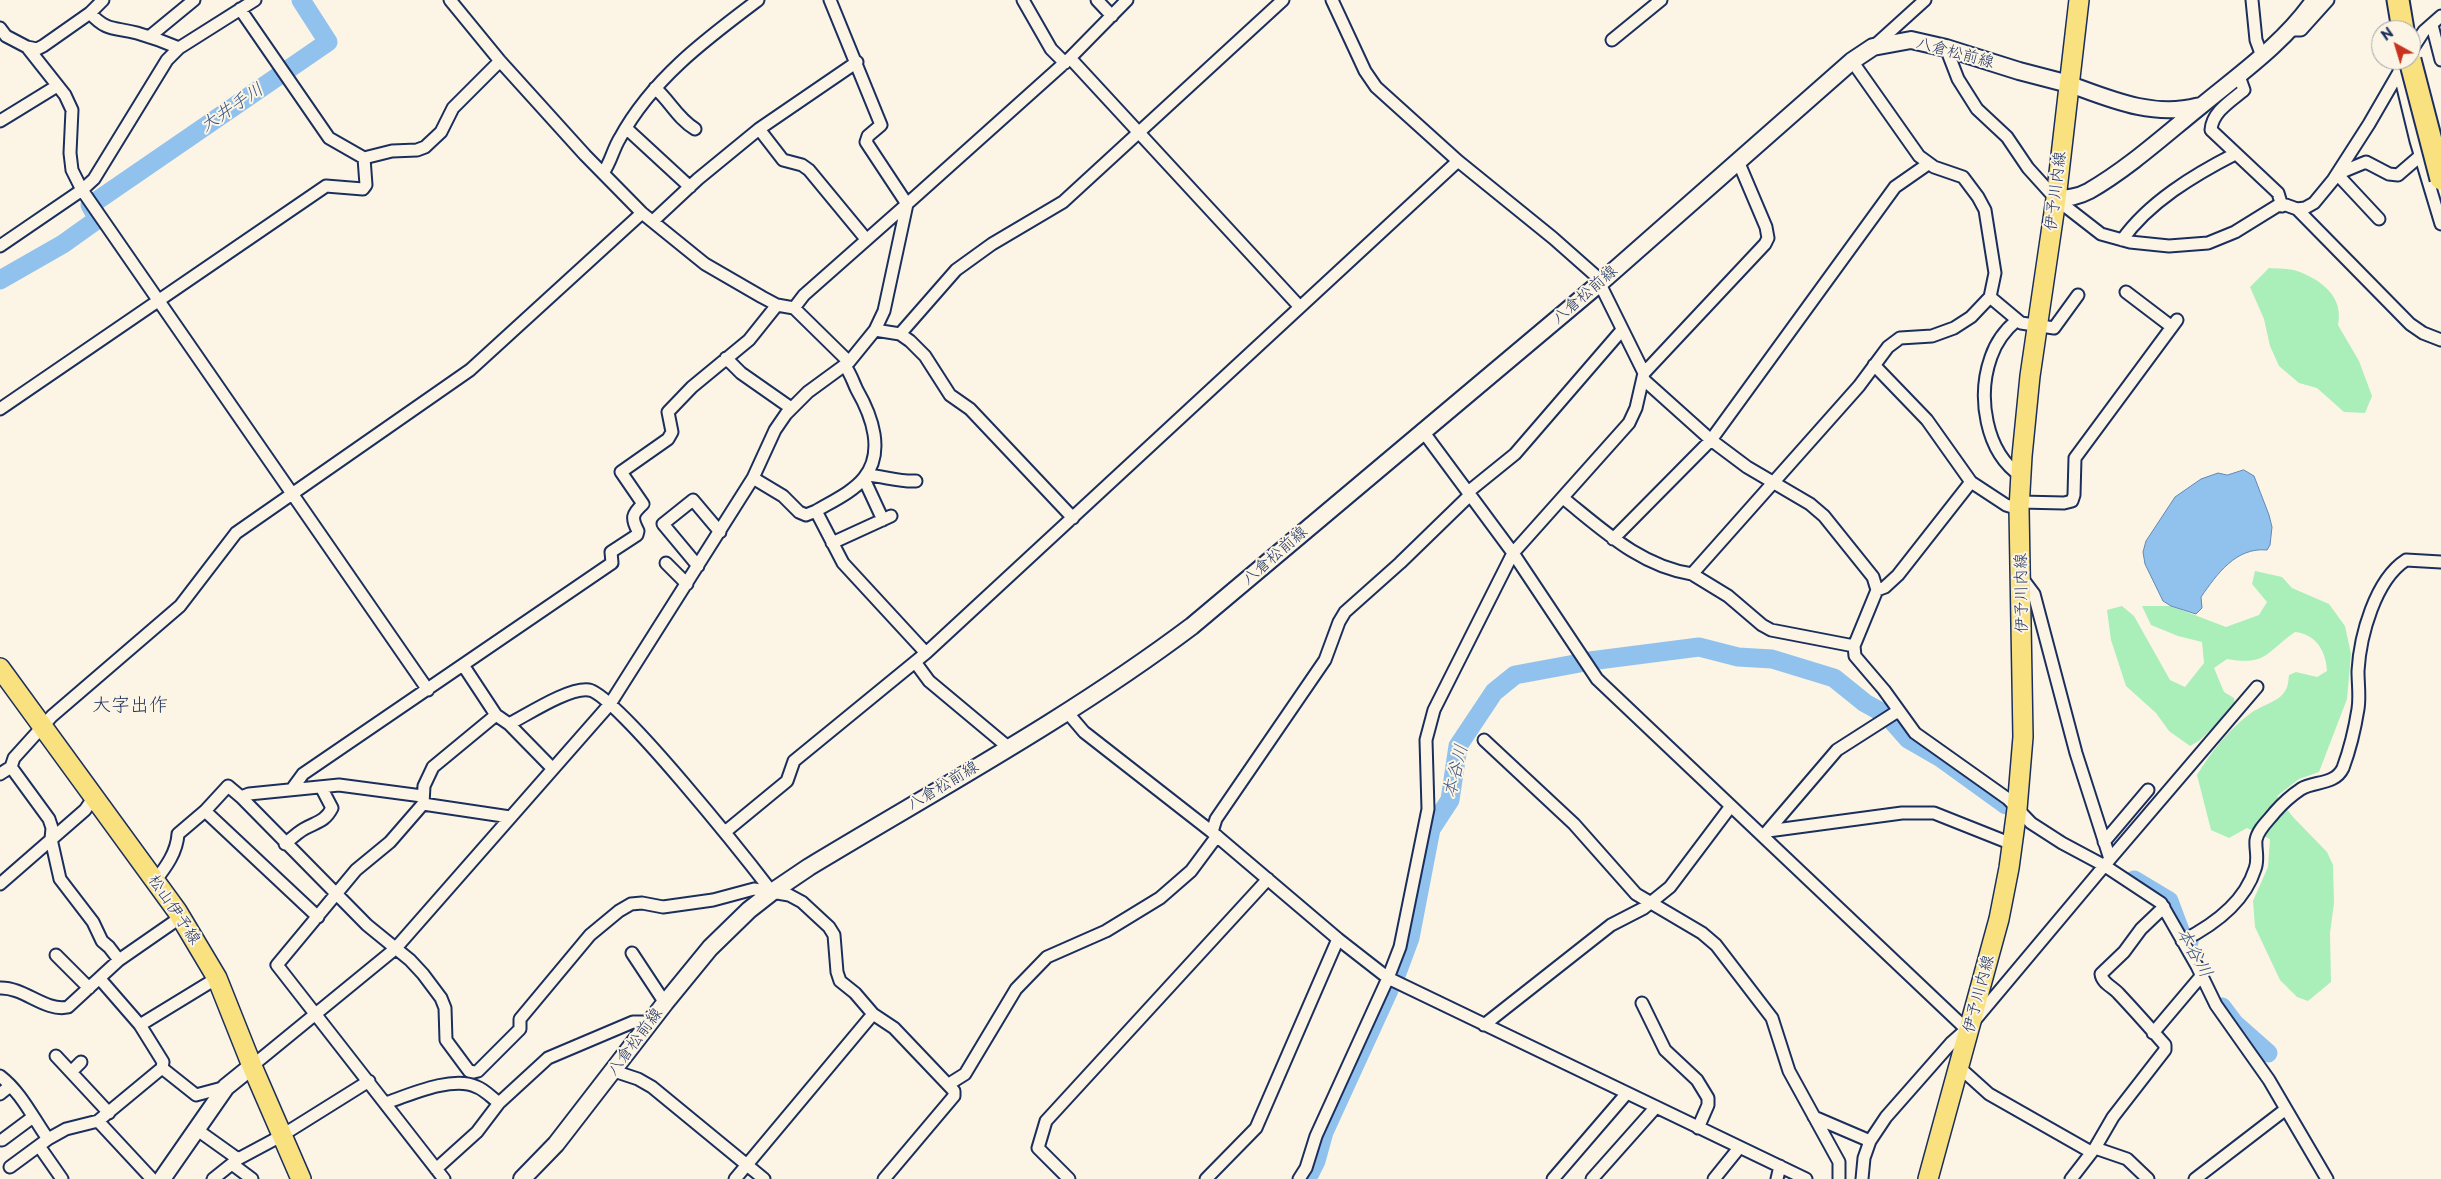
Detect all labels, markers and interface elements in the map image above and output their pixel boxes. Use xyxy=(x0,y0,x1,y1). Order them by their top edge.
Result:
north arrow xyxy=(2371,20,2421,70)
text: N xyxy=(2376,22,2398,45)
street label: 八倉松前線 xyxy=(1914,33,1996,73)
water label: 大井手川 xyxy=(196,79,268,137)
street label: 伊予川内線 xyxy=(2042,150,2070,232)
street label: 八倉松前線 xyxy=(1549,262,1621,328)
street label: 八倉松前線 xyxy=(1239,523,1311,589)
street label: 伊予川内線 xyxy=(2012,553,2032,633)
district label: 大字出作 xyxy=(92,695,168,717)
water label: 本谷川 xyxy=(1439,742,1473,800)
street label: 八倉松前線 xyxy=(904,757,982,815)
street label: 松山伊予線 xyxy=(144,871,204,949)
water label: 本谷川 xyxy=(2171,924,2217,982)
street label: 伊予川内線 xyxy=(1959,953,1999,1035)
street label: 八倉松前線 xyxy=(603,1004,667,1080)

